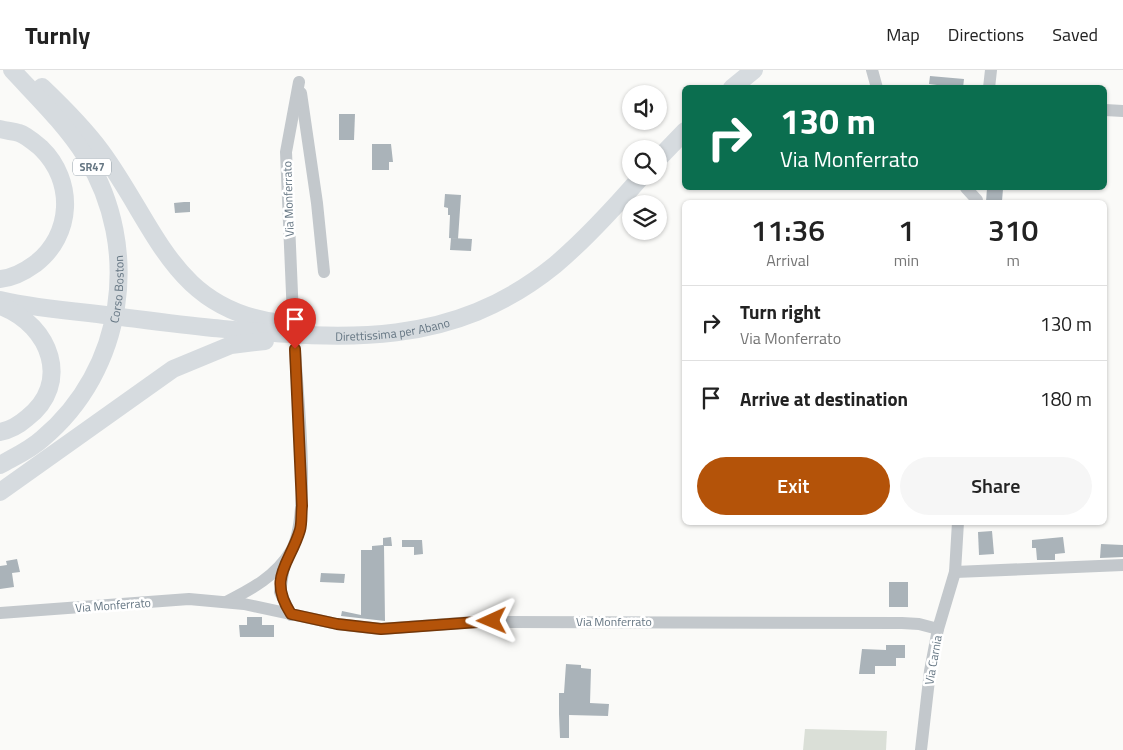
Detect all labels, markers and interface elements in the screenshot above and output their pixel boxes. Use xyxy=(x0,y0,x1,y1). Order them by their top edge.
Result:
text: Turnly xyxy=(25,17,90,53)
text: Map xyxy=(886,21,920,48)
text: Directions xyxy=(948,21,1024,48)
text: Saved xyxy=(1052,21,1098,48)
map controls xyxy=(622,85,667,240)
button: sound xyxy=(622,85,667,130)
text: 130 m xyxy=(780,94,876,148)
icon: right xyxy=(697,105,762,170)
button: search xyxy=(622,140,667,185)
text: Via Monferrato xyxy=(780,142,919,176)
road number: SR47 xyxy=(73,158,111,175)
street label: Via Monferrato xyxy=(277,161,299,237)
button: layers xyxy=(622,195,667,240)
text: 11:36 xyxy=(751,207,825,253)
text: 1 xyxy=(898,207,915,253)
text: 310 xyxy=(988,207,1038,253)
text: Arrival xyxy=(766,248,810,272)
text: min xyxy=(894,248,919,272)
text: m xyxy=(1006,248,1020,272)
street label: Corso Boston xyxy=(104,255,128,325)
text: Turn right xyxy=(740,297,821,326)
pin xyxy=(274,298,316,349)
icon: arrive xyxy=(281,305,309,333)
icon: right xyxy=(697,309,725,337)
text: 130 m xyxy=(1040,309,1092,338)
street label: Direttissima per Abano xyxy=(335,312,452,345)
text: Via Monferrato xyxy=(740,326,841,350)
icon: arrive xyxy=(697,384,725,412)
text: Arrive at destination xyxy=(740,384,908,413)
text: 180 m xyxy=(1040,384,1092,413)
button: Exit xyxy=(697,457,890,515)
button: Share xyxy=(900,457,1092,515)
street label: Via Monferrato xyxy=(75,593,151,617)
position arrow xyxy=(465,594,517,646)
street label: Via Monferrato xyxy=(576,612,652,631)
street label: Via Carnia xyxy=(919,634,947,686)

